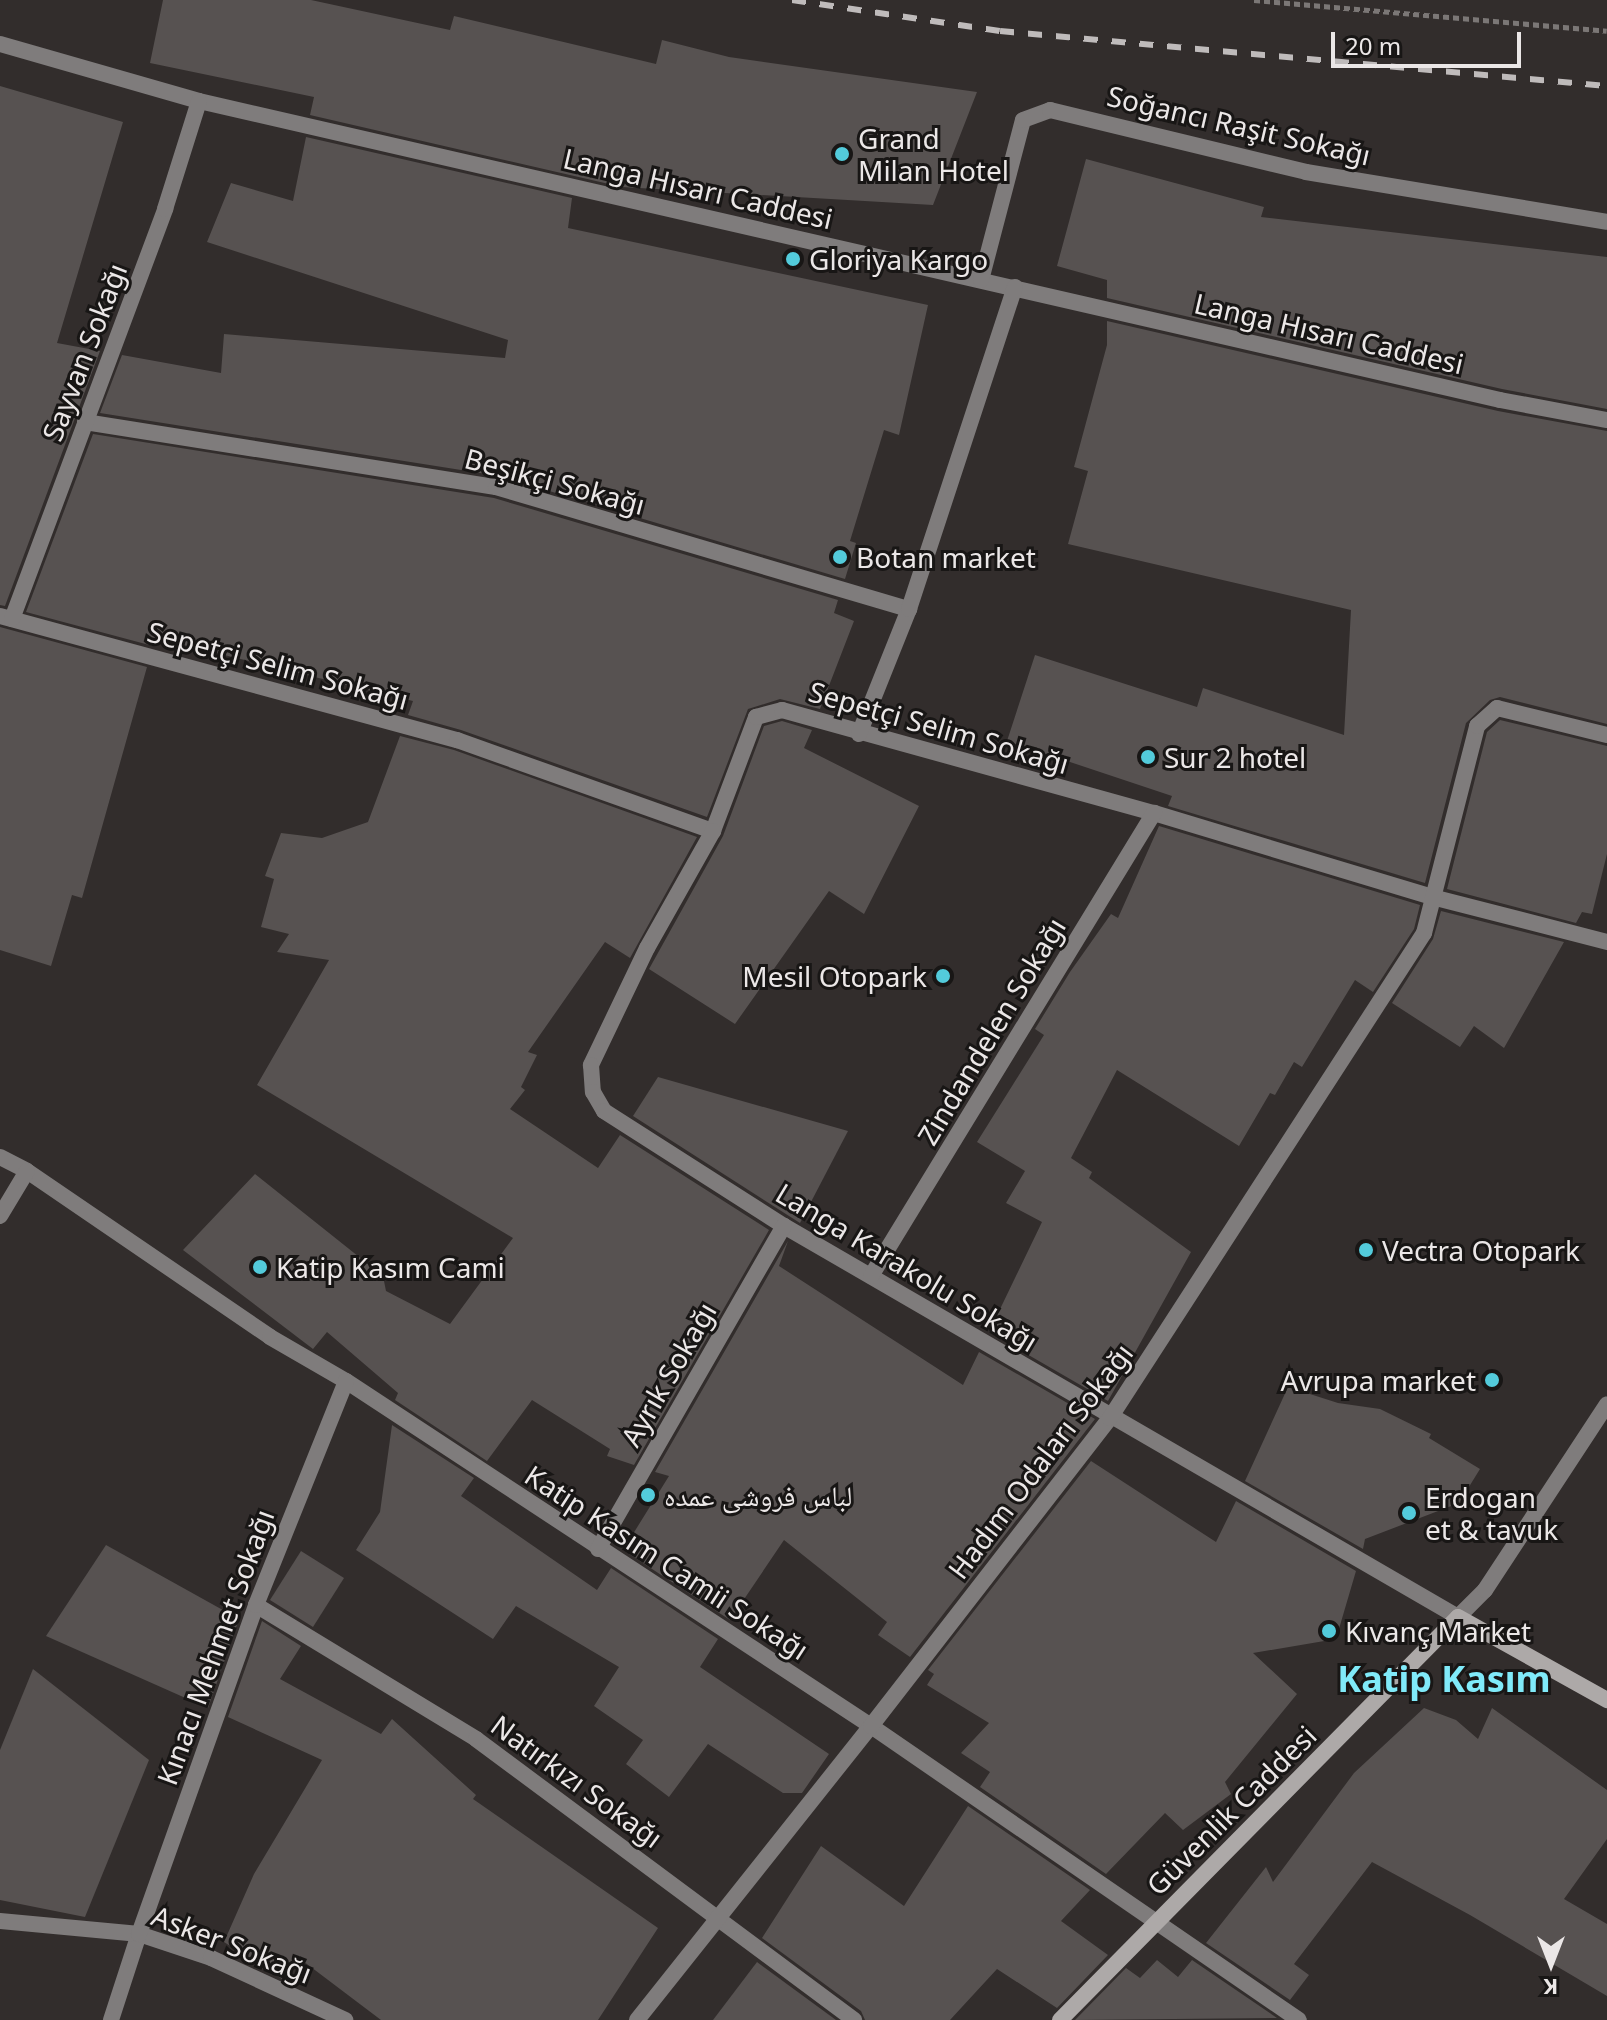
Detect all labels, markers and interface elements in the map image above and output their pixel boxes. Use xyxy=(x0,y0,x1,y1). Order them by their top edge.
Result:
scale bar xyxy=(1335,16,1525,66)
text: 20 m xyxy=(1345,29,1401,62)
street label: Soğancı Raşit Sokağı xyxy=(1104,78,1374,172)
place label: Grand Milan Hotel xyxy=(858,121,1009,187)
street label: Langa Hısarı Caddesi xyxy=(560,141,836,235)
marker: Grand Milan Hotel xyxy=(833,145,851,163)
place label: Gloriya Kargo xyxy=(809,242,988,276)
marker: Gloriya Kargo xyxy=(784,250,802,268)
street label: Sayvan Sokağı xyxy=(35,259,133,445)
street label: Langa Hısarı Caddesi xyxy=(1191,286,1467,380)
street label: Beşikçi Sokağı xyxy=(461,441,649,521)
place label: Botan market xyxy=(856,540,1036,574)
marker: Botan market xyxy=(831,548,849,566)
street label: Sepetçi Selim Sokağı xyxy=(144,614,412,716)
street label: Sepetçi Selim Sokağı xyxy=(805,674,1073,780)
place label: Sur 2 hotel xyxy=(1164,740,1306,774)
marker: Sur 2 hotel xyxy=(1139,748,1157,766)
street label: Zindandelen Sokağı xyxy=(910,911,1072,1151)
place label: Mesil Otopark xyxy=(742,959,927,993)
marker: Mesil Otopark xyxy=(934,967,952,985)
street label: Langa Karakolu Sokağı xyxy=(770,1176,1044,1358)
place label: Vectra Otopark xyxy=(1382,1233,1580,1267)
marker: Vectra Otopark xyxy=(1357,1241,1375,1259)
place label: Katip Kasım Cami xyxy=(276,1250,505,1284)
marker: Katip Kasım Cami xyxy=(251,1258,269,1276)
street label: Ayrık Sokağı xyxy=(613,1296,723,1452)
street label: Hadım Odaları Sokağı xyxy=(941,1337,1139,1585)
place label: Avrupa market xyxy=(1281,1363,1476,1397)
marker: Avrupa market xyxy=(1483,1371,1501,1389)
street label: Katip Kasım Camii Sokağı xyxy=(519,1458,815,1666)
place label: لباس فروشی عمده xyxy=(664,1478,852,1512)
place label: Erdogan et & tavuk xyxy=(1425,1480,1558,1546)
marker: لباس فروشی عمده xyxy=(639,1486,657,1504)
marker: Erdogan et & tavuk xyxy=(1400,1504,1418,1522)
street label: Kınacı Mehmet Sokağı xyxy=(149,1505,281,1789)
place label: Kıvanç Market xyxy=(1345,1614,1531,1648)
marker: Kıvanç Market xyxy=(1320,1622,1338,1640)
district label: Katip Kasım xyxy=(1337,1657,1551,1701)
street label: Natırkızı Sokağı xyxy=(485,1708,669,1854)
street label: Güvenlik Caddesi xyxy=(1139,1718,1323,1902)
street label: Asker Sokağı xyxy=(147,1898,317,1990)
north arrow xyxy=(1511,1924,1591,2004)
text: K xyxy=(1544,1973,1558,2003)

